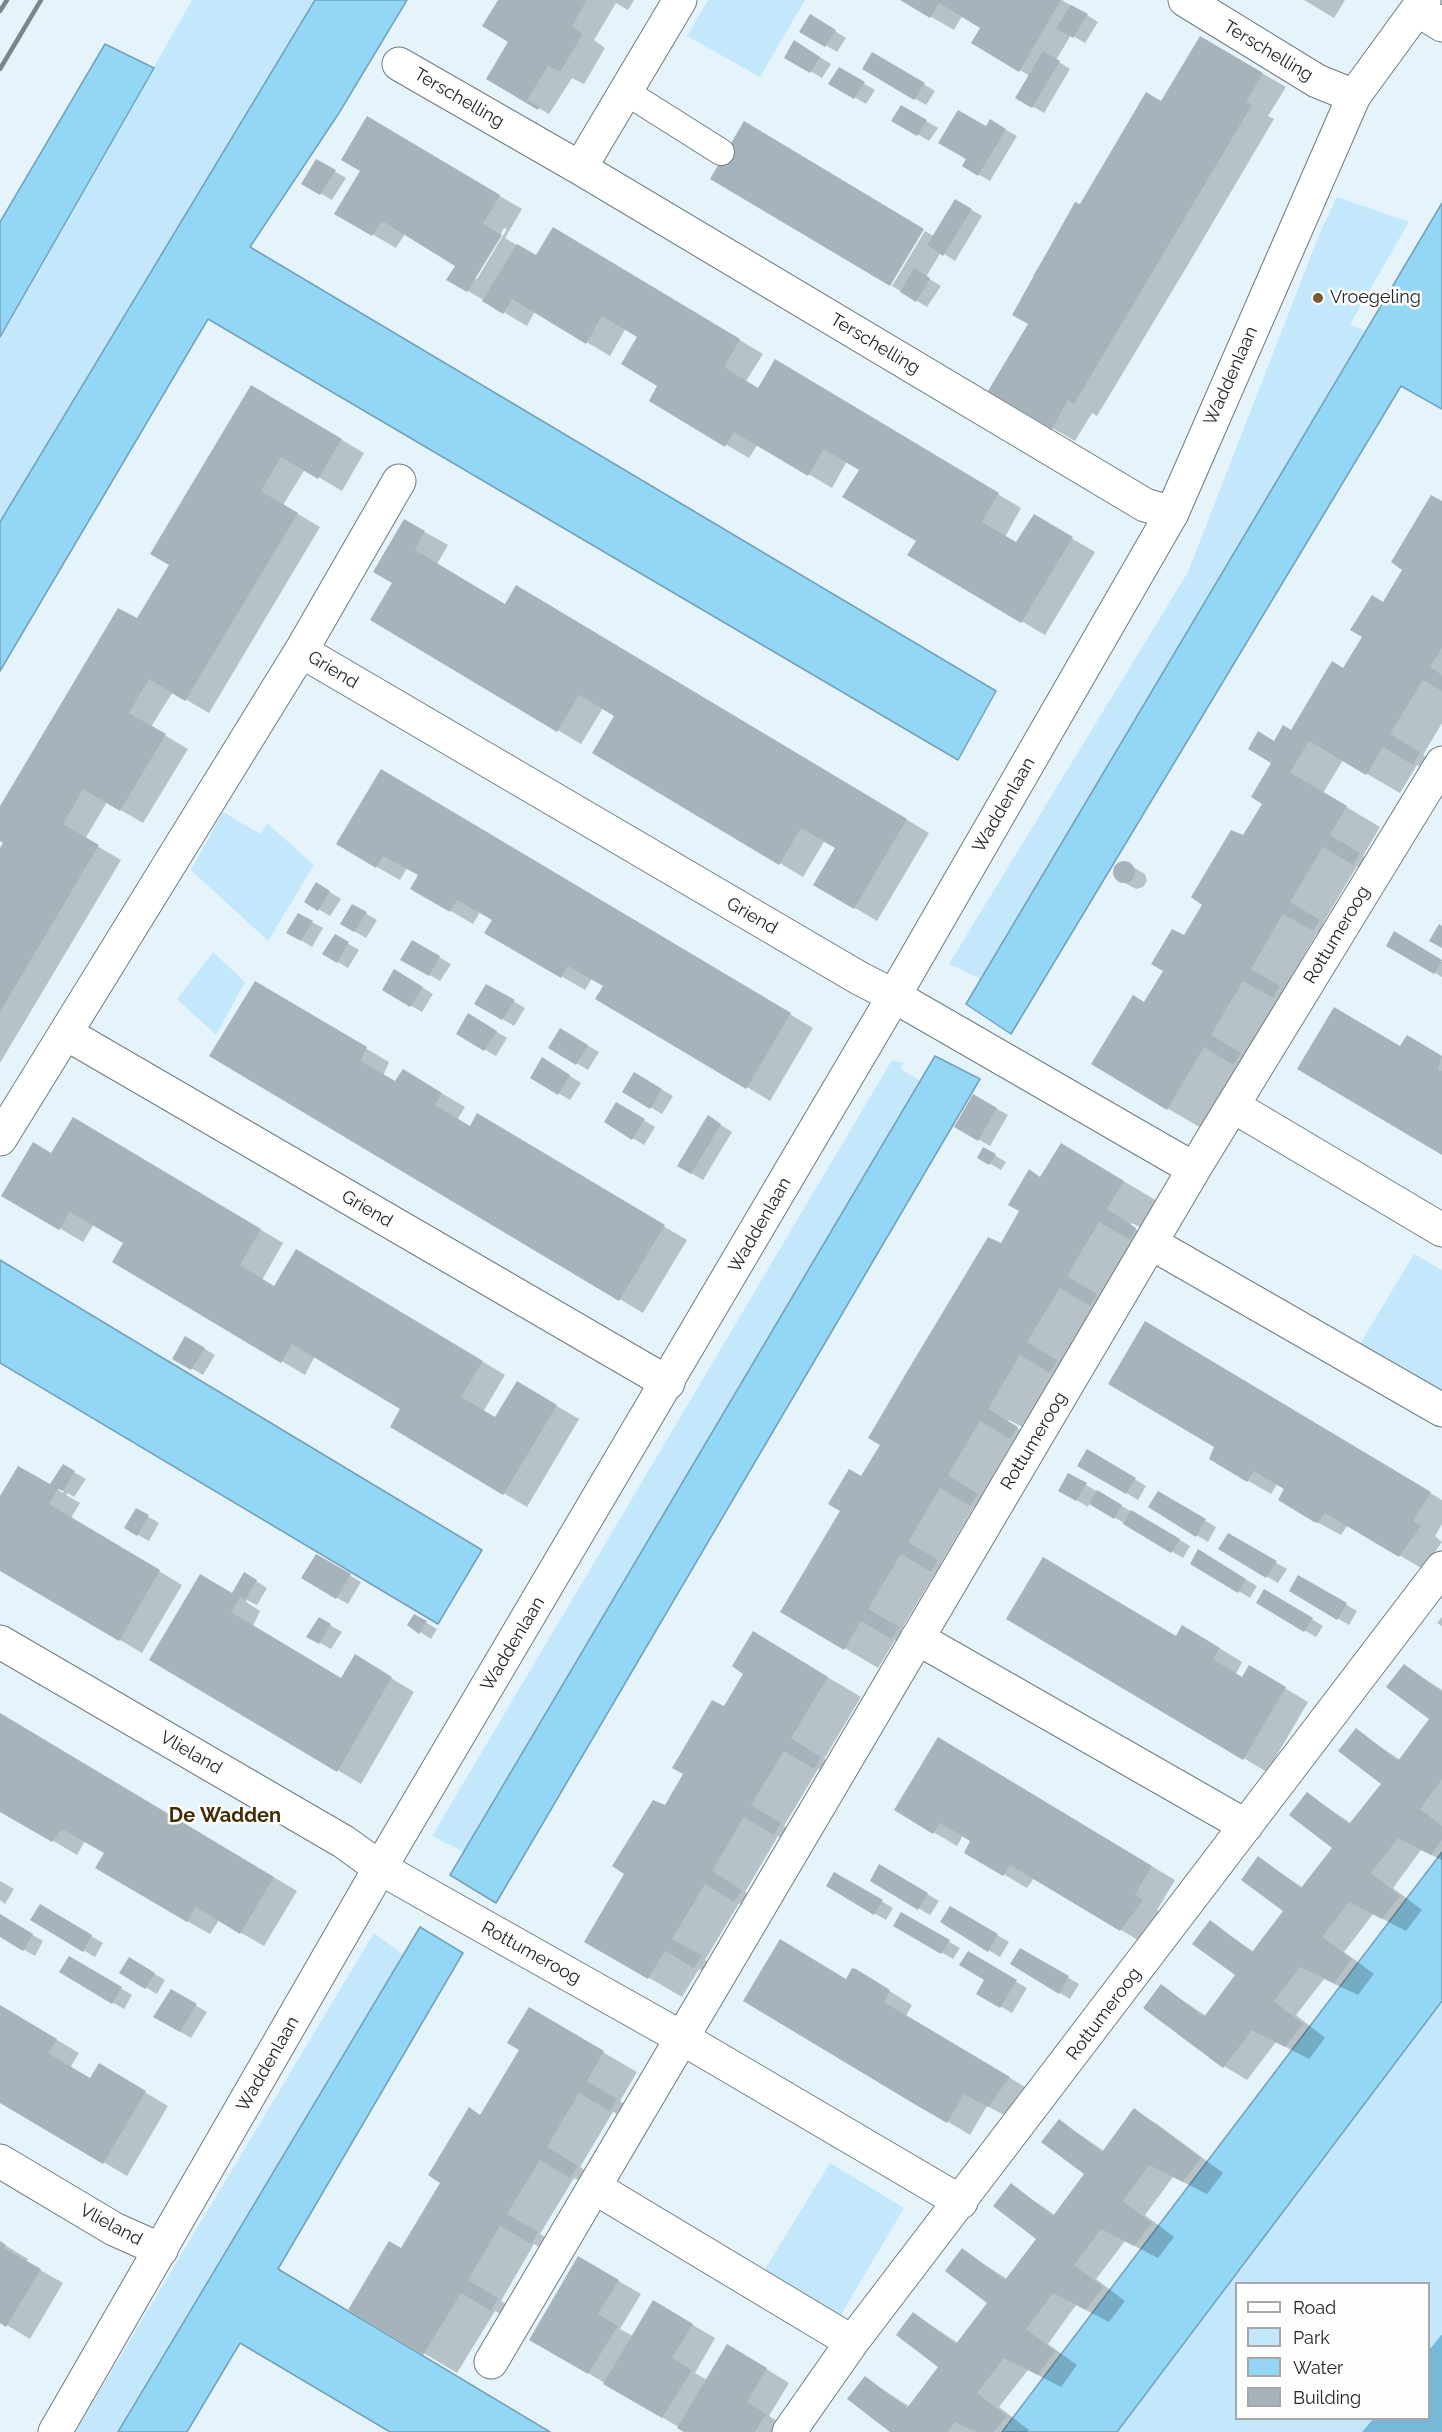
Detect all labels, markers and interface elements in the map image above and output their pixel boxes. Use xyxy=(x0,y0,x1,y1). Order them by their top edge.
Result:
street label: Terschelling xyxy=(1219,16,1317,86)
street label: Terschelling xyxy=(410,63,508,133)
place label: Vroegeling xyxy=(1330,287,1421,309)
marker: Vroegeling xyxy=(1311,291,1325,305)
street label: Terschelling xyxy=(826,309,924,379)
street label: Waddenlaan xyxy=(1200,323,1262,429)
street label: Griend xyxy=(304,646,362,694)
street label: Waddenlaan xyxy=(968,754,1040,856)
street label: Rottumeroog xyxy=(1299,882,1375,988)
street label: Griend xyxy=(723,893,781,939)
street label: Waddenlaan xyxy=(724,1174,796,1276)
street label: Griend xyxy=(338,1186,396,1232)
street label: Rottumeroog xyxy=(996,1388,1072,1494)
street label: Waddenlaan xyxy=(476,1593,550,1695)
street label: Vlieland xyxy=(156,1727,226,1779)
district label: De Wadden xyxy=(169,1804,281,1828)
street label: Rottumeroog xyxy=(477,1917,585,1989)
street label: Rottumeroog xyxy=(1062,1963,1146,2065)
street label: Waddenlaan xyxy=(232,2013,304,2115)
street label: Vlieland xyxy=(76,2200,146,2250)
legend xyxy=(1235,2282,1430,2420)
text: Road xyxy=(1293,2297,1336,2318)
text: Park xyxy=(1293,2327,1330,2348)
text: Water xyxy=(1293,2357,1343,2378)
text: Building xyxy=(1293,2387,1361,2408)

